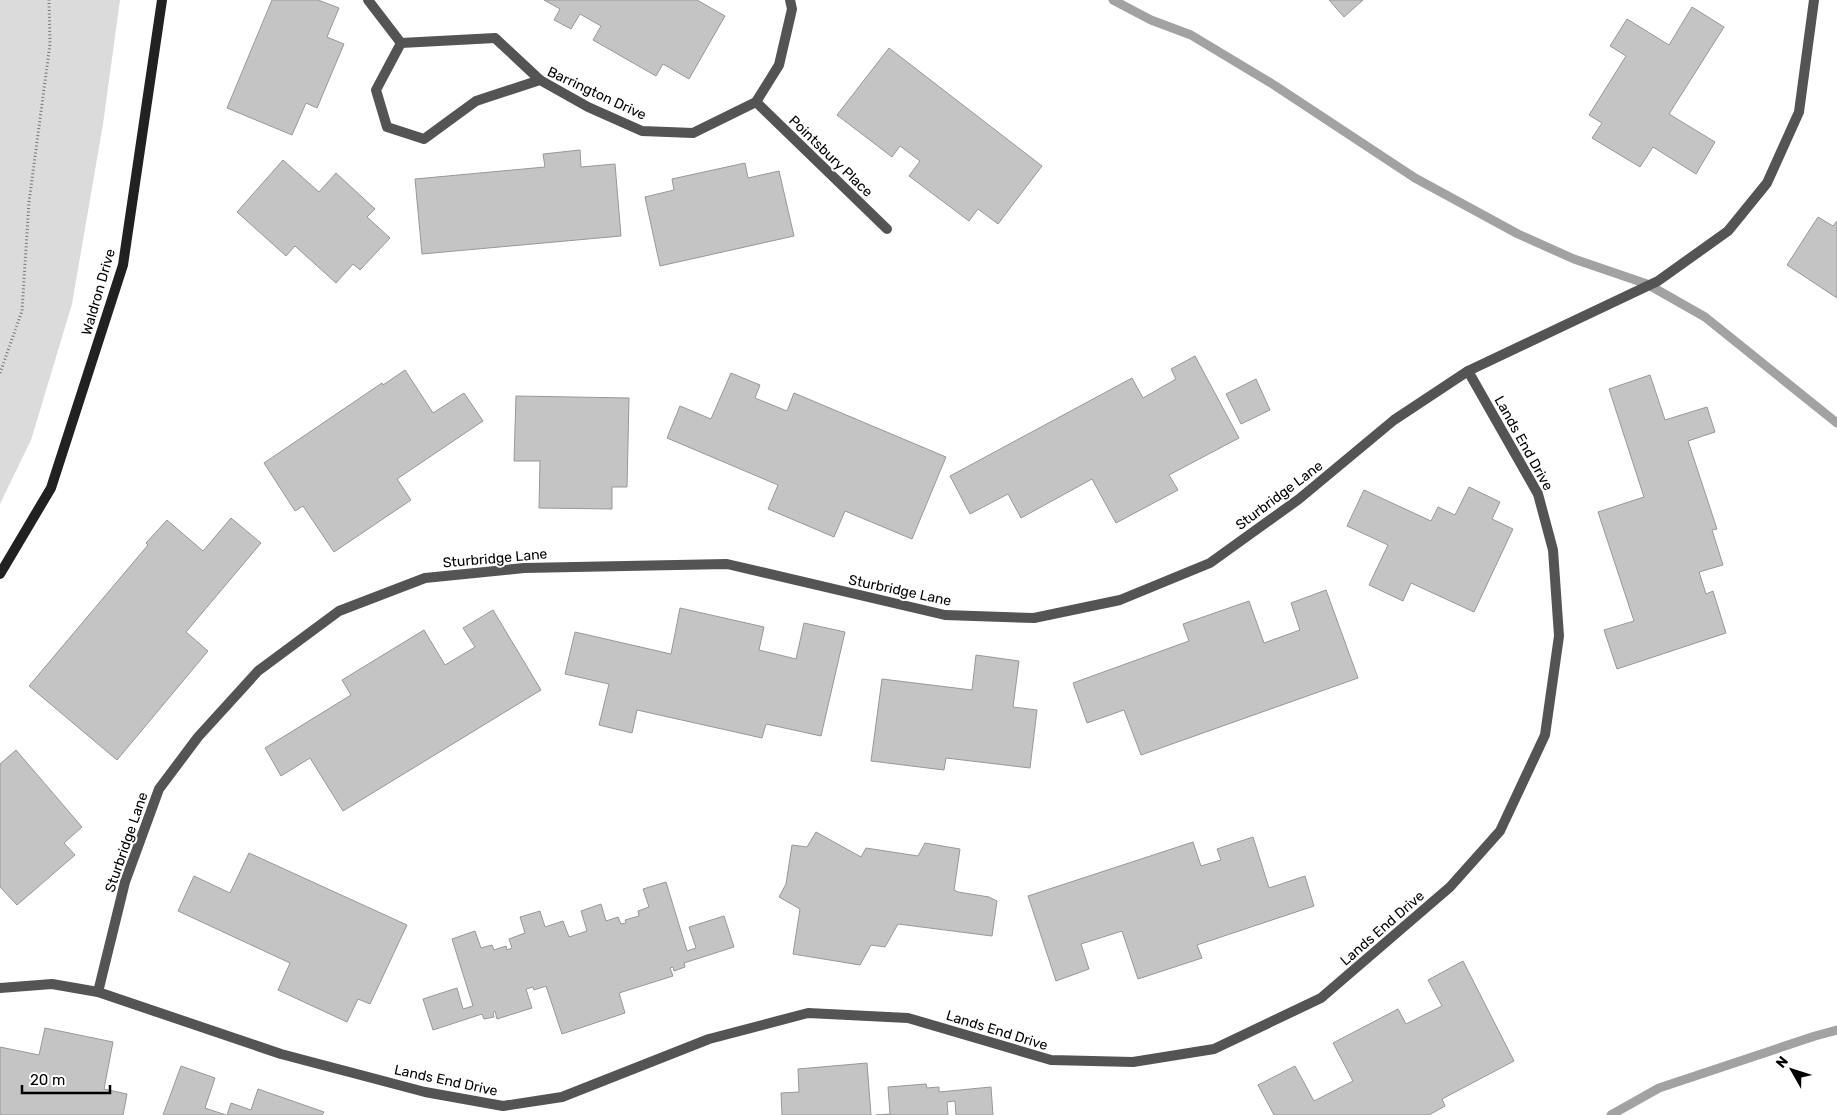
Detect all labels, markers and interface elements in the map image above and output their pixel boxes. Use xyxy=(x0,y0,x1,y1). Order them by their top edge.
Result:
street label: Barrington Drive xyxy=(545,63,649,124)
street label: Pointsbury Place xyxy=(785,112,876,201)
street label: Waldron Drive xyxy=(78,247,119,337)
street label: Lands End Drive xyxy=(1491,393,1557,494)
street label: Sturbridge Lane xyxy=(1232,457,1326,534)
street label: Sturbridge Lane xyxy=(442,545,548,572)
street label: Sturbridge Lane xyxy=(847,571,953,610)
street label: Sturbridge Lane xyxy=(101,790,152,895)
street label: Lands End Drive xyxy=(1337,887,1428,969)
street label: Lands End Drive xyxy=(944,1007,1050,1054)
north arrow xyxy=(1767,1045,1817,1095)
text: N xyxy=(1773,1053,1792,1071)
street label: Lands End Drive xyxy=(393,1061,499,1100)
scale bar xyxy=(22,1062,110,1094)
text: 20 m xyxy=(30,1071,65,1089)

